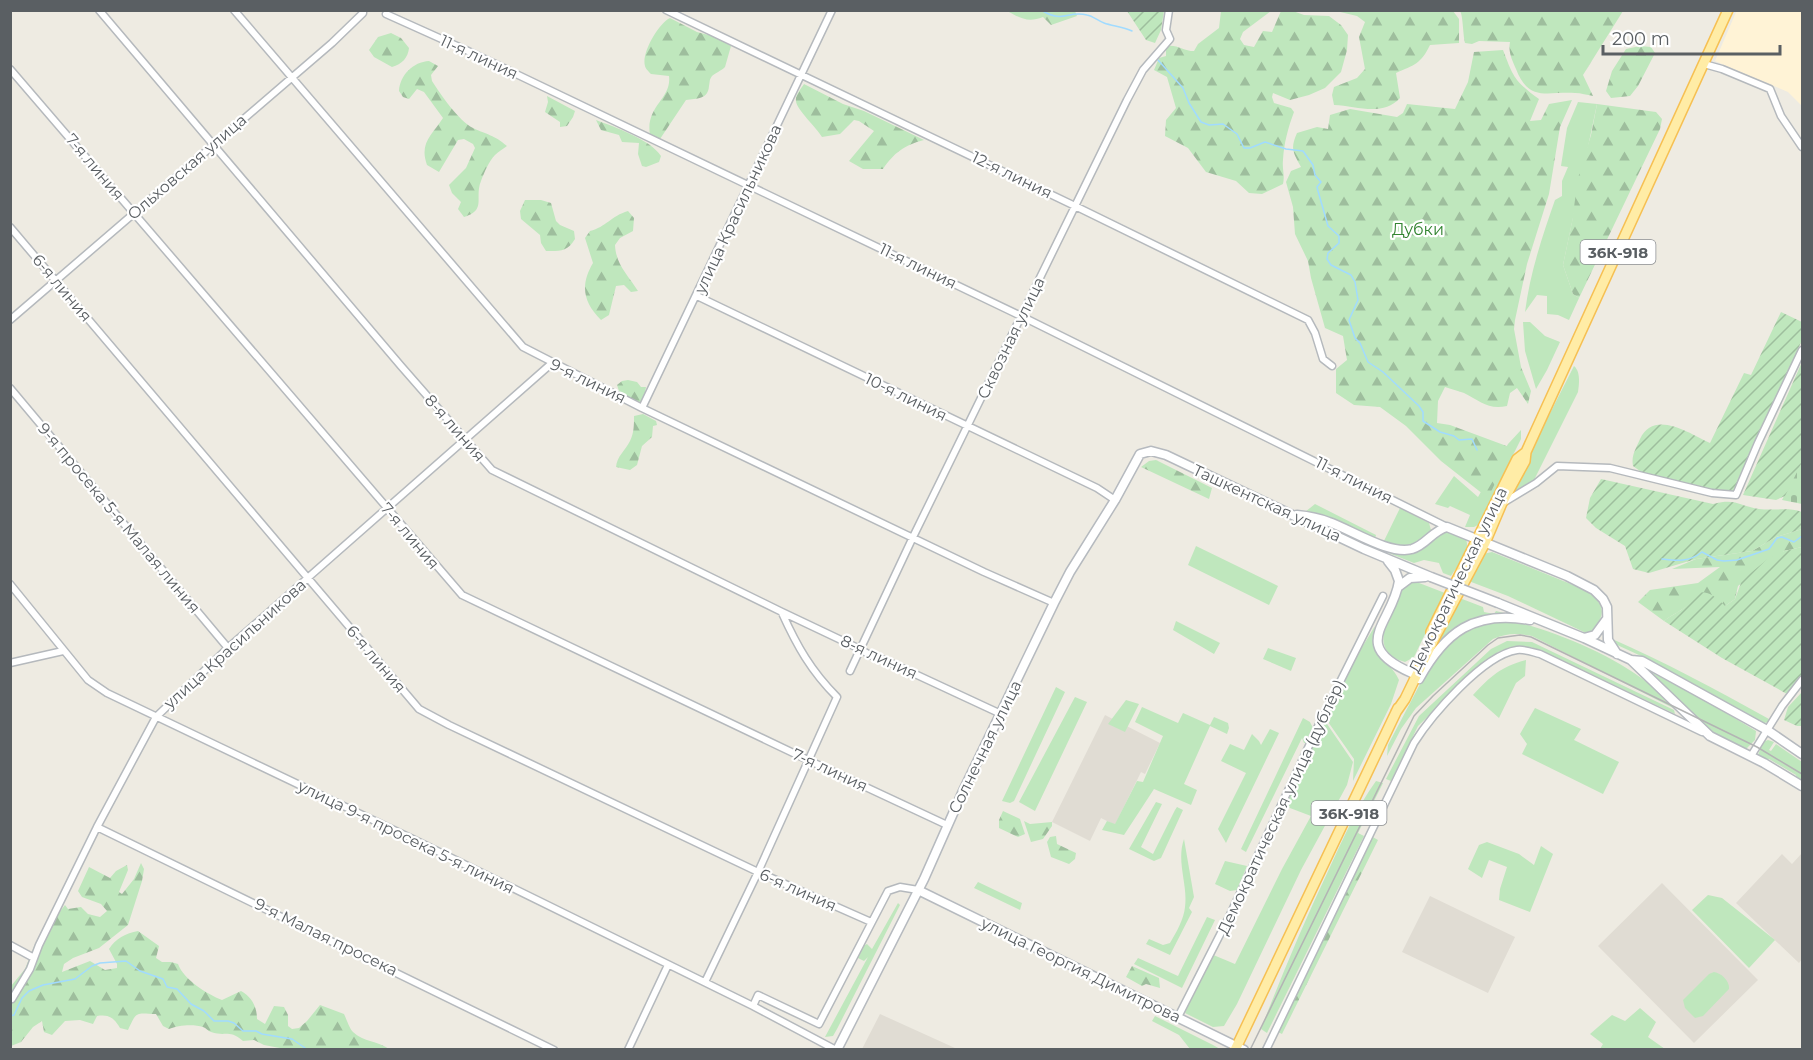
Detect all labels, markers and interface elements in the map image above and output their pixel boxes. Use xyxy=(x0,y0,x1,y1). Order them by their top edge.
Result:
scale bar xyxy=(1603,18,1780,56)
text: 200 m xyxy=(1612,28,1670,50)
street label: 11-я линия xyxy=(437,31,521,83)
street label: Ольховская улица xyxy=(124,110,250,224)
street label: улица Красильникова xyxy=(690,121,786,298)
street label: 7-я линия xyxy=(62,130,128,204)
street label: 12-я линия xyxy=(969,147,1055,203)
park label: Дубки xyxy=(1392,220,1444,239)
street label: 11-я линия xyxy=(876,239,960,293)
road number: 36К-918 xyxy=(1580,240,1656,264)
street label: 6-я линия xyxy=(28,250,96,326)
street label: Сквозная улица xyxy=(973,274,1049,402)
street label: 9-я линия xyxy=(547,354,629,408)
street label: 10-я линия xyxy=(862,369,950,425)
street label: 8-я линия xyxy=(421,391,489,465)
street label: 9-я просека 5-я Малая линия xyxy=(34,419,204,617)
street label: 11-я линия xyxy=(1312,453,1396,507)
street label: Ташкентская улица xyxy=(1190,460,1344,546)
street label: Демократическая улица xyxy=(1405,484,1511,676)
street label: 7-я линия xyxy=(377,499,443,573)
street label: улица Красильникова xyxy=(159,575,310,714)
street label: 6-я линия xyxy=(342,621,410,697)
street label: 8-я линия xyxy=(838,631,920,683)
street label: Демократическая улица (дублёр) xyxy=(1213,676,1349,938)
street label: Солнечная улица xyxy=(945,677,1025,817)
street label: 7-я линия xyxy=(789,744,871,796)
street label: улица 9-я просека 5-я линия xyxy=(294,776,517,898)
road number: 36К-918 xyxy=(1312,801,1386,825)
street label: 6-я линия xyxy=(757,865,839,915)
street label: 9-я Малая просека xyxy=(251,894,401,980)
street label: улица Георгия Димитрова xyxy=(977,913,1184,1027)

